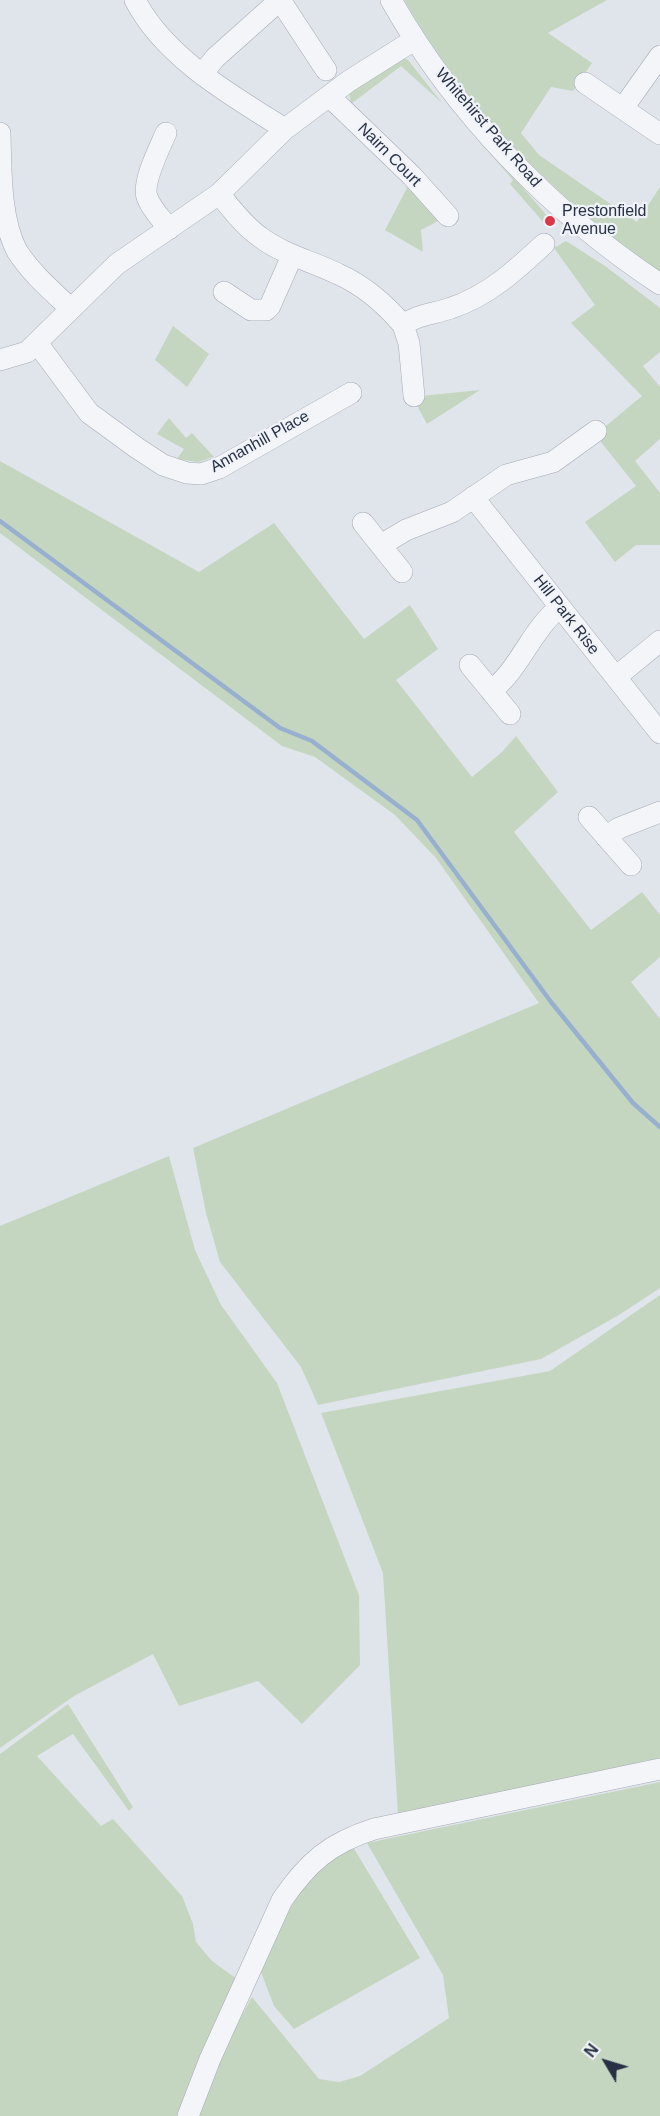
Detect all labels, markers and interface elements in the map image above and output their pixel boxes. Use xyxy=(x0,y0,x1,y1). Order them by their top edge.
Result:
street label: Whitehirst Park Road xyxy=(431,65,545,191)
street label: Nairn Court xyxy=(353,119,425,191)
place label: Prestonfield Avenue xyxy=(562,202,646,240)
marker: Prestonfield Avenue xyxy=(543,214,557,228)
street label: Annanhill Place xyxy=(207,407,313,477)
street label: Hill Park Rise xyxy=(529,571,603,659)
north arrow xyxy=(576,2032,636,2092)
text: N xyxy=(581,2041,602,2060)

